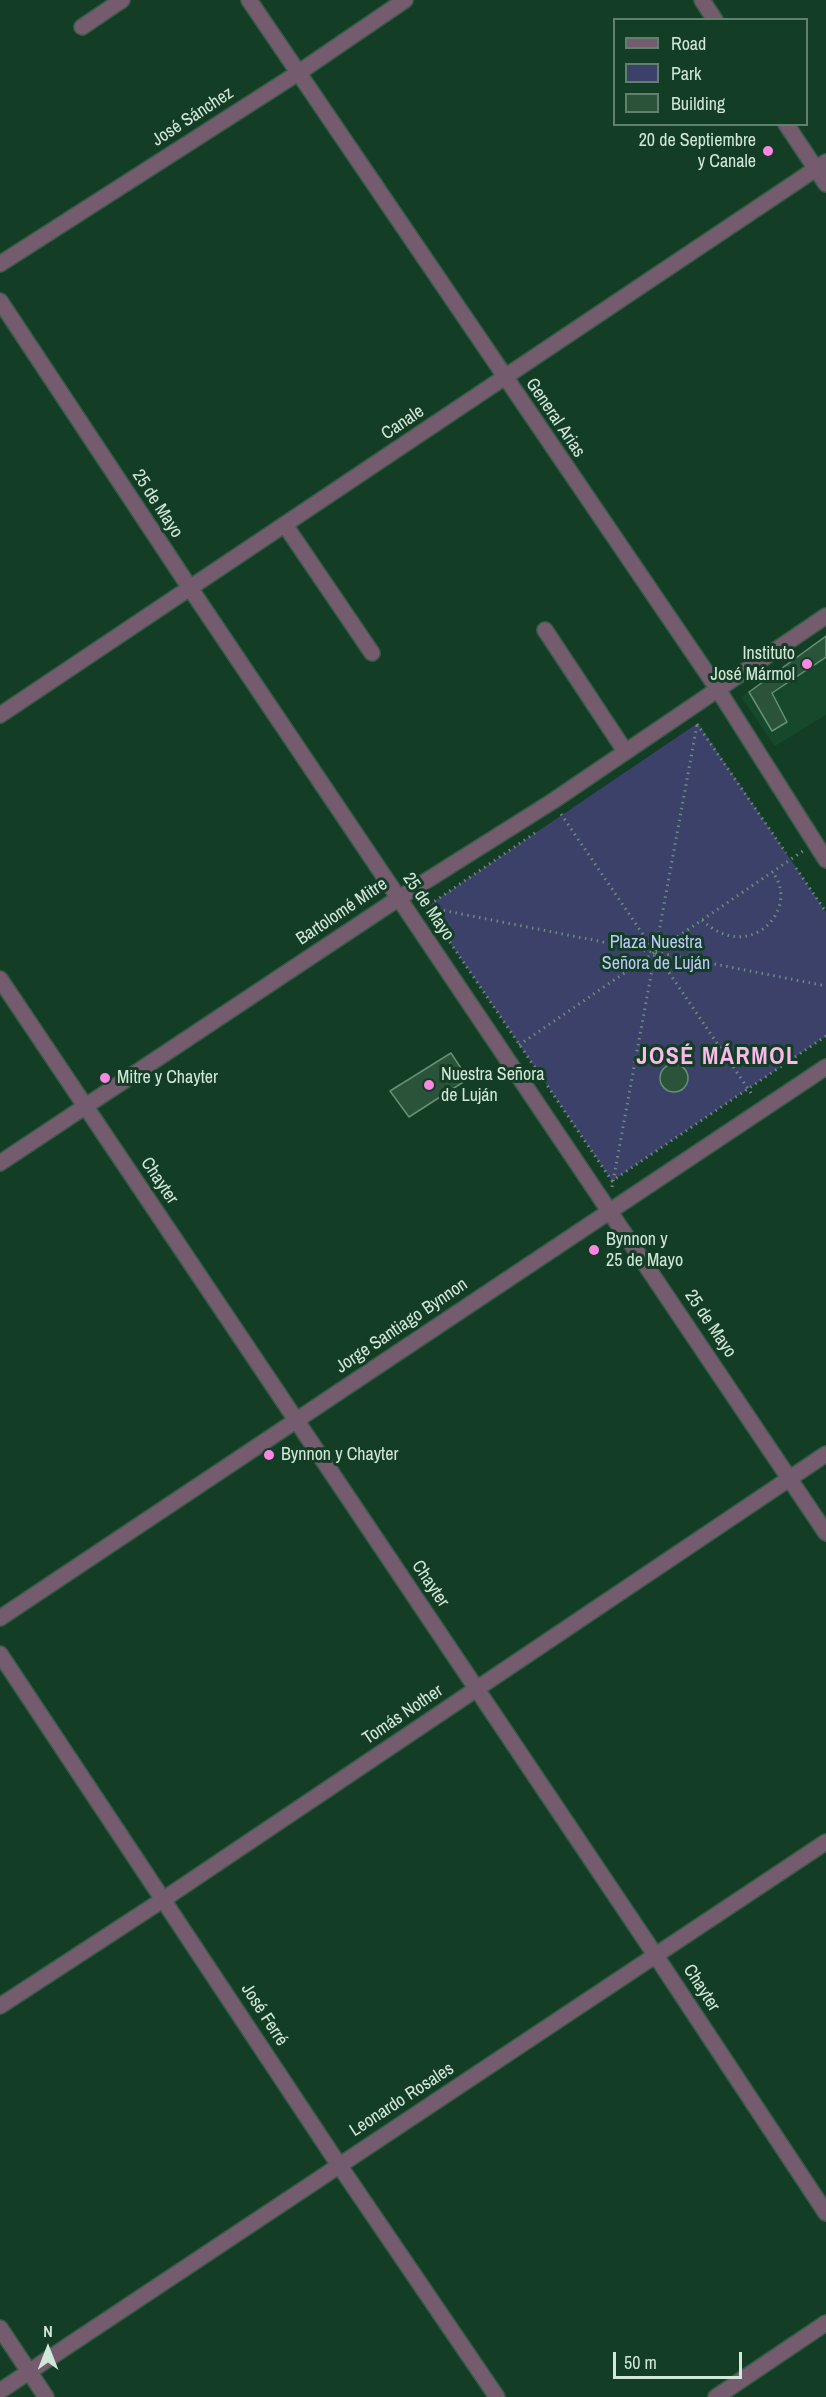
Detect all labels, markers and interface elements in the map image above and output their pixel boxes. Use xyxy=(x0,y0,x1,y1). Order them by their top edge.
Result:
legend xyxy=(613,18,808,126)
text: Road xyxy=(671,31,706,56)
text: Park xyxy=(671,61,701,86)
street label: José Sánchez xyxy=(148,83,238,151)
text: Building xyxy=(671,91,725,116)
place label: 20 de Septiembre y Canale xyxy=(639,130,756,172)
marker: 20 de Septiembre y Canale xyxy=(761,144,775,158)
street label: General Arias xyxy=(521,374,589,462)
street label: Canale xyxy=(378,401,428,445)
street label: 25 de Mayo xyxy=(127,466,187,542)
place label: Instituto José Mármol xyxy=(711,643,795,686)
marker: Instituto José Mármol xyxy=(800,657,814,671)
street label: 25 de Mayo xyxy=(397,869,459,945)
street label: Bartolomé Mitre xyxy=(292,874,392,950)
park label: Plaza Nuestra Señora de Luján xyxy=(602,932,710,974)
district label: JOSÉ MÁRMOL xyxy=(636,1044,800,1072)
place label: Nuestra Señora de Luján xyxy=(441,1064,544,1106)
place label: Mitre y Chayter xyxy=(117,1067,218,1089)
marker: Mitre y Chayter xyxy=(98,1071,112,1085)
marker: Nuestra Señora de Luján xyxy=(422,1078,436,1092)
street label: Chayter xyxy=(136,1154,182,1208)
place label: Bynnon y 25 de Mayo xyxy=(606,1229,683,1272)
marker: Bynnon y 25 de Mayo xyxy=(587,1243,601,1257)
street label: Jorge Santiago Bynnon xyxy=(332,1274,472,1378)
street label: 25 de Mayo xyxy=(679,1286,741,1362)
place label: Bynnon y Chayter xyxy=(281,1444,398,1466)
marker: Bynnon y Chayter xyxy=(262,1448,276,1462)
street label: Chayter xyxy=(407,1557,453,1611)
street label: Tomás Nother xyxy=(359,1680,447,1750)
street label: Chayter xyxy=(678,1960,724,2016)
street label: José Ferré xyxy=(236,1980,292,2050)
street label: Leonardo Rosales xyxy=(346,2058,458,2142)
north arrow xyxy=(18,2319,78,2379)
text: N xyxy=(43,2320,53,2342)
scale bar xyxy=(616,2340,745,2378)
text: 50 m xyxy=(624,2350,657,2375)

